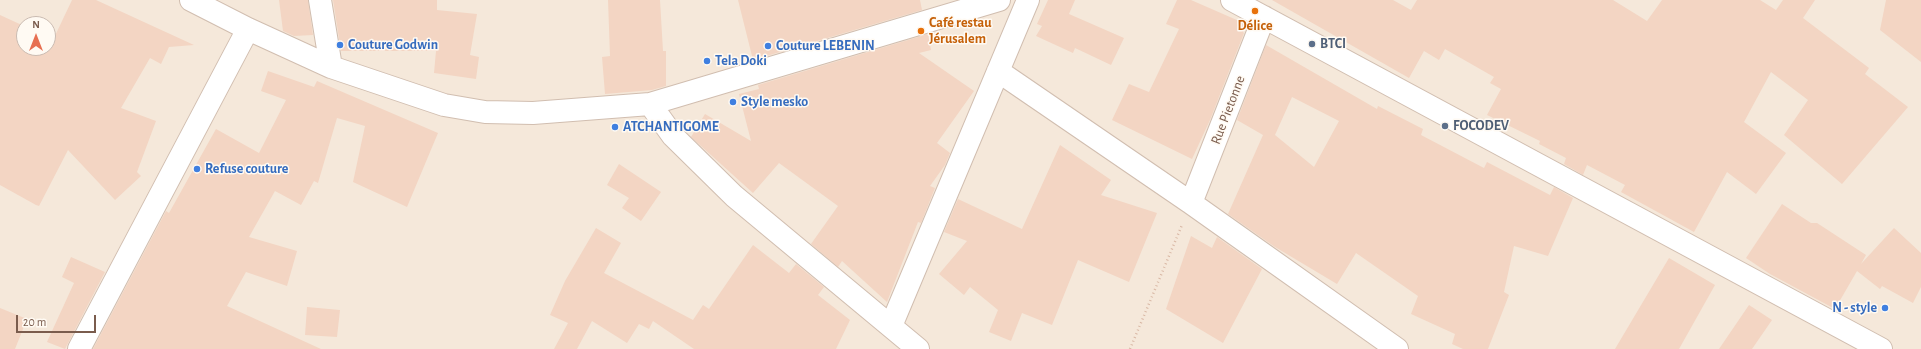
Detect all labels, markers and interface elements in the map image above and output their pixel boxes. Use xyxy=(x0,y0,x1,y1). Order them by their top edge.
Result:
marker: Délice xyxy=(1250,6,1260,16)
place label: Café restau Jérusalem xyxy=(929,15,992,48)
north arrow xyxy=(16,16,56,56)
place label: Délice xyxy=(1238,18,1272,34)
text: N xyxy=(32,19,40,30)
marker: Café restau Jérusalem xyxy=(916,26,926,36)
place label: BTCI xyxy=(1320,36,1346,52)
place label: Couture Godwin xyxy=(348,37,438,53)
place label: Couture LEBENIN xyxy=(776,38,875,54)
marker: BTCI xyxy=(1307,39,1317,49)
marker: Couture Godwin xyxy=(335,40,345,50)
marker: Couture LEBENIN xyxy=(763,41,773,51)
place label: Tela Doki xyxy=(715,53,767,69)
marker: Tela Doki xyxy=(702,56,712,66)
street label: Rue Pietonne xyxy=(1207,73,1249,147)
place label: Style mesko xyxy=(741,94,808,110)
marker: Style mesko xyxy=(728,97,738,107)
place label: FOCODEV xyxy=(1453,118,1509,134)
place label: ATCHANTIGOME xyxy=(623,119,719,135)
marker: FOCODEV xyxy=(1440,121,1450,131)
marker: ATCHANTIGOME xyxy=(610,122,620,132)
place label: Refuse couture xyxy=(205,161,288,177)
marker: Refuse couture xyxy=(192,164,202,174)
place label: N - style xyxy=(1832,300,1877,316)
marker: N - style xyxy=(1880,303,1890,313)
scale bar xyxy=(18,307,98,333)
text: 20 m xyxy=(23,316,46,328)

